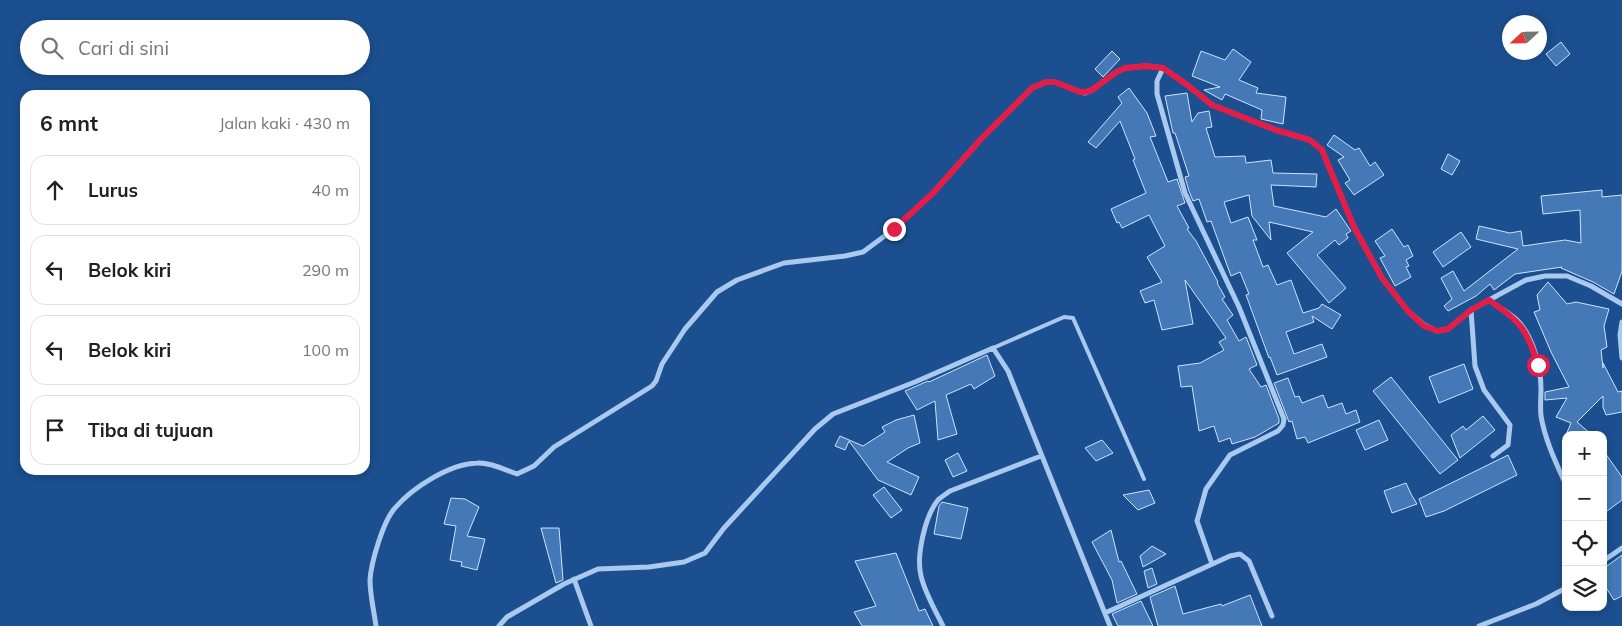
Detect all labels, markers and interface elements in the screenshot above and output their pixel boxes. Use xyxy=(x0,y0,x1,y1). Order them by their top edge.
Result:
north arrow xyxy=(1502,15,1547,60)
search box xyxy=(20,20,370,75)
icon: search xyxy=(38,34,66,62)
text: Cari di sini xyxy=(78,36,169,60)
text: 6 mnt xyxy=(40,110,98,136)
text: Jalan kaki · 430 m xyxy=(219,113,350,133)
icon: ahead xyxy=(41,176,69,204)
text: Lurus xyxy=(88,178,138,202)
text: 40 m xyxy=(312,180,349,200)
route end xyxy=(883,218,906,241)
icon: left xyxy=(41,256,69,284)
text: Belok kiri xyxy=(88,258,171,282)
text: 290 m xyxy=(302,260,349,280)
icon: left xyxy=(41,336,69,364)
text: Belok kiri xyxy=(88,338,171,362)
text: 100 m xyxy=(302,340,349,360)
route start xyxy=(1527,354,1550,377)
icon: arrive xyxy=(41,416,69,444)
text: Tiba di tujuan xyxy=(88,418,213,442)
map controls xyxy=(1562,431,1607,611)
button: + xyxy=(1562,431,1607,476)
button: − xyxy=(1562,476,1607,521)
button: locate xyxy=(1562,521,1607,566)
button: layers xyxy=(1562,566,1607,611)

